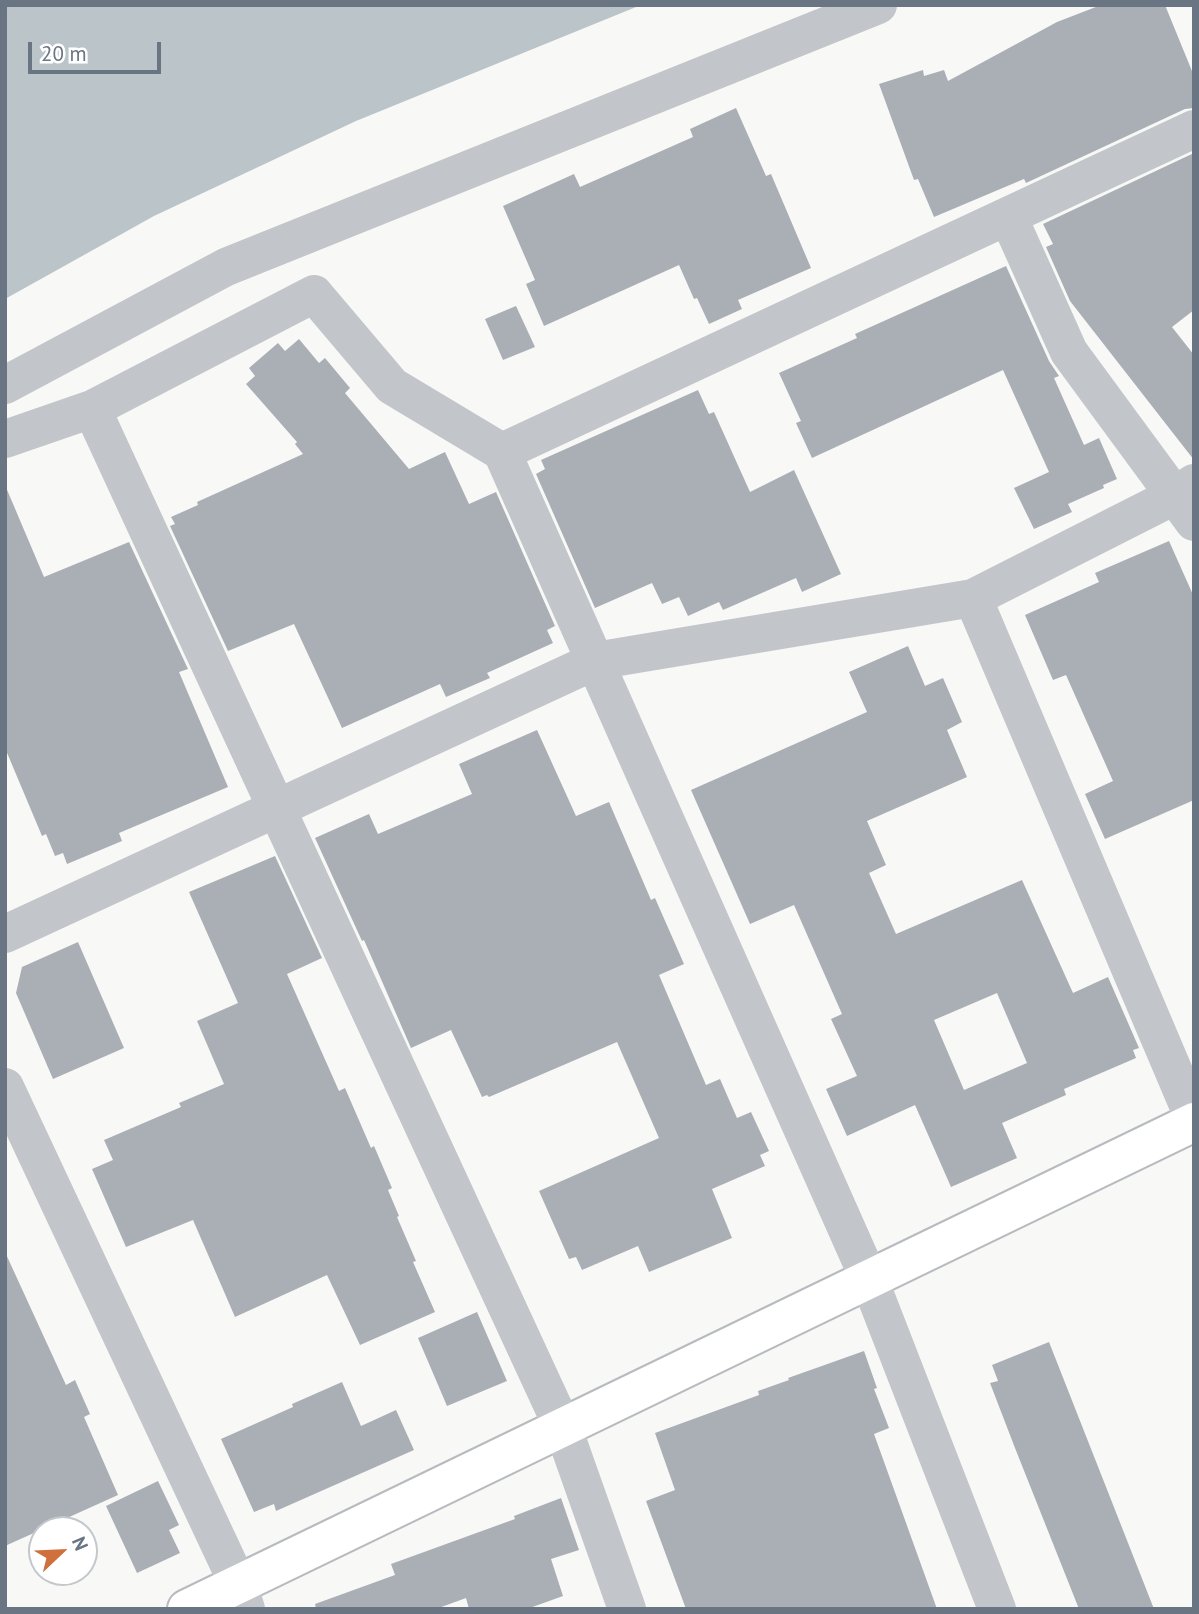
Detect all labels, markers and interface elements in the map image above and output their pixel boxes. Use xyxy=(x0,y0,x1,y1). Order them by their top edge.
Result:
scale bar xyxy=(32,28,164,72)
text: 20 m xyxy=(41,40,87,67)
north arrow xyxy=(28,1516,98,1586)
text: N xyxy=(67,1533,94,1554)

